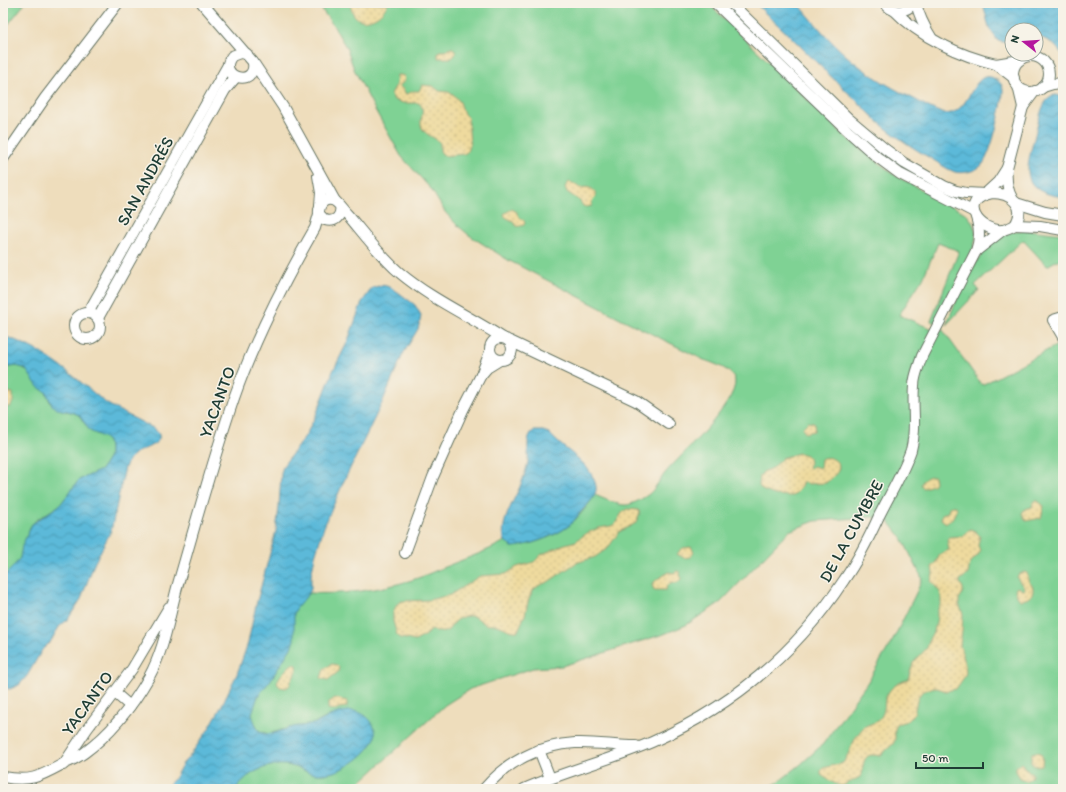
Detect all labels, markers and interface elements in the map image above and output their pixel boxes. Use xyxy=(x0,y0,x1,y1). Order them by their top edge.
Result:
north arrow xyxy=(1004,22,1044,62)
text: N xyxy=(1008,34,1022,45)
street label: SAN ANDRÉS xyxy=(112,133,178,229)
street label: YACANTO xyxy=(195,363,239,441)
street label: DE LA CUMBRE xyxy=(815,476,887,586)
street label: YACANTO xyxy=(57,667,117,739)
scale bar xyxy=(916,744,983,770)
text: 50 m xyxy=(922,751,948,765)

